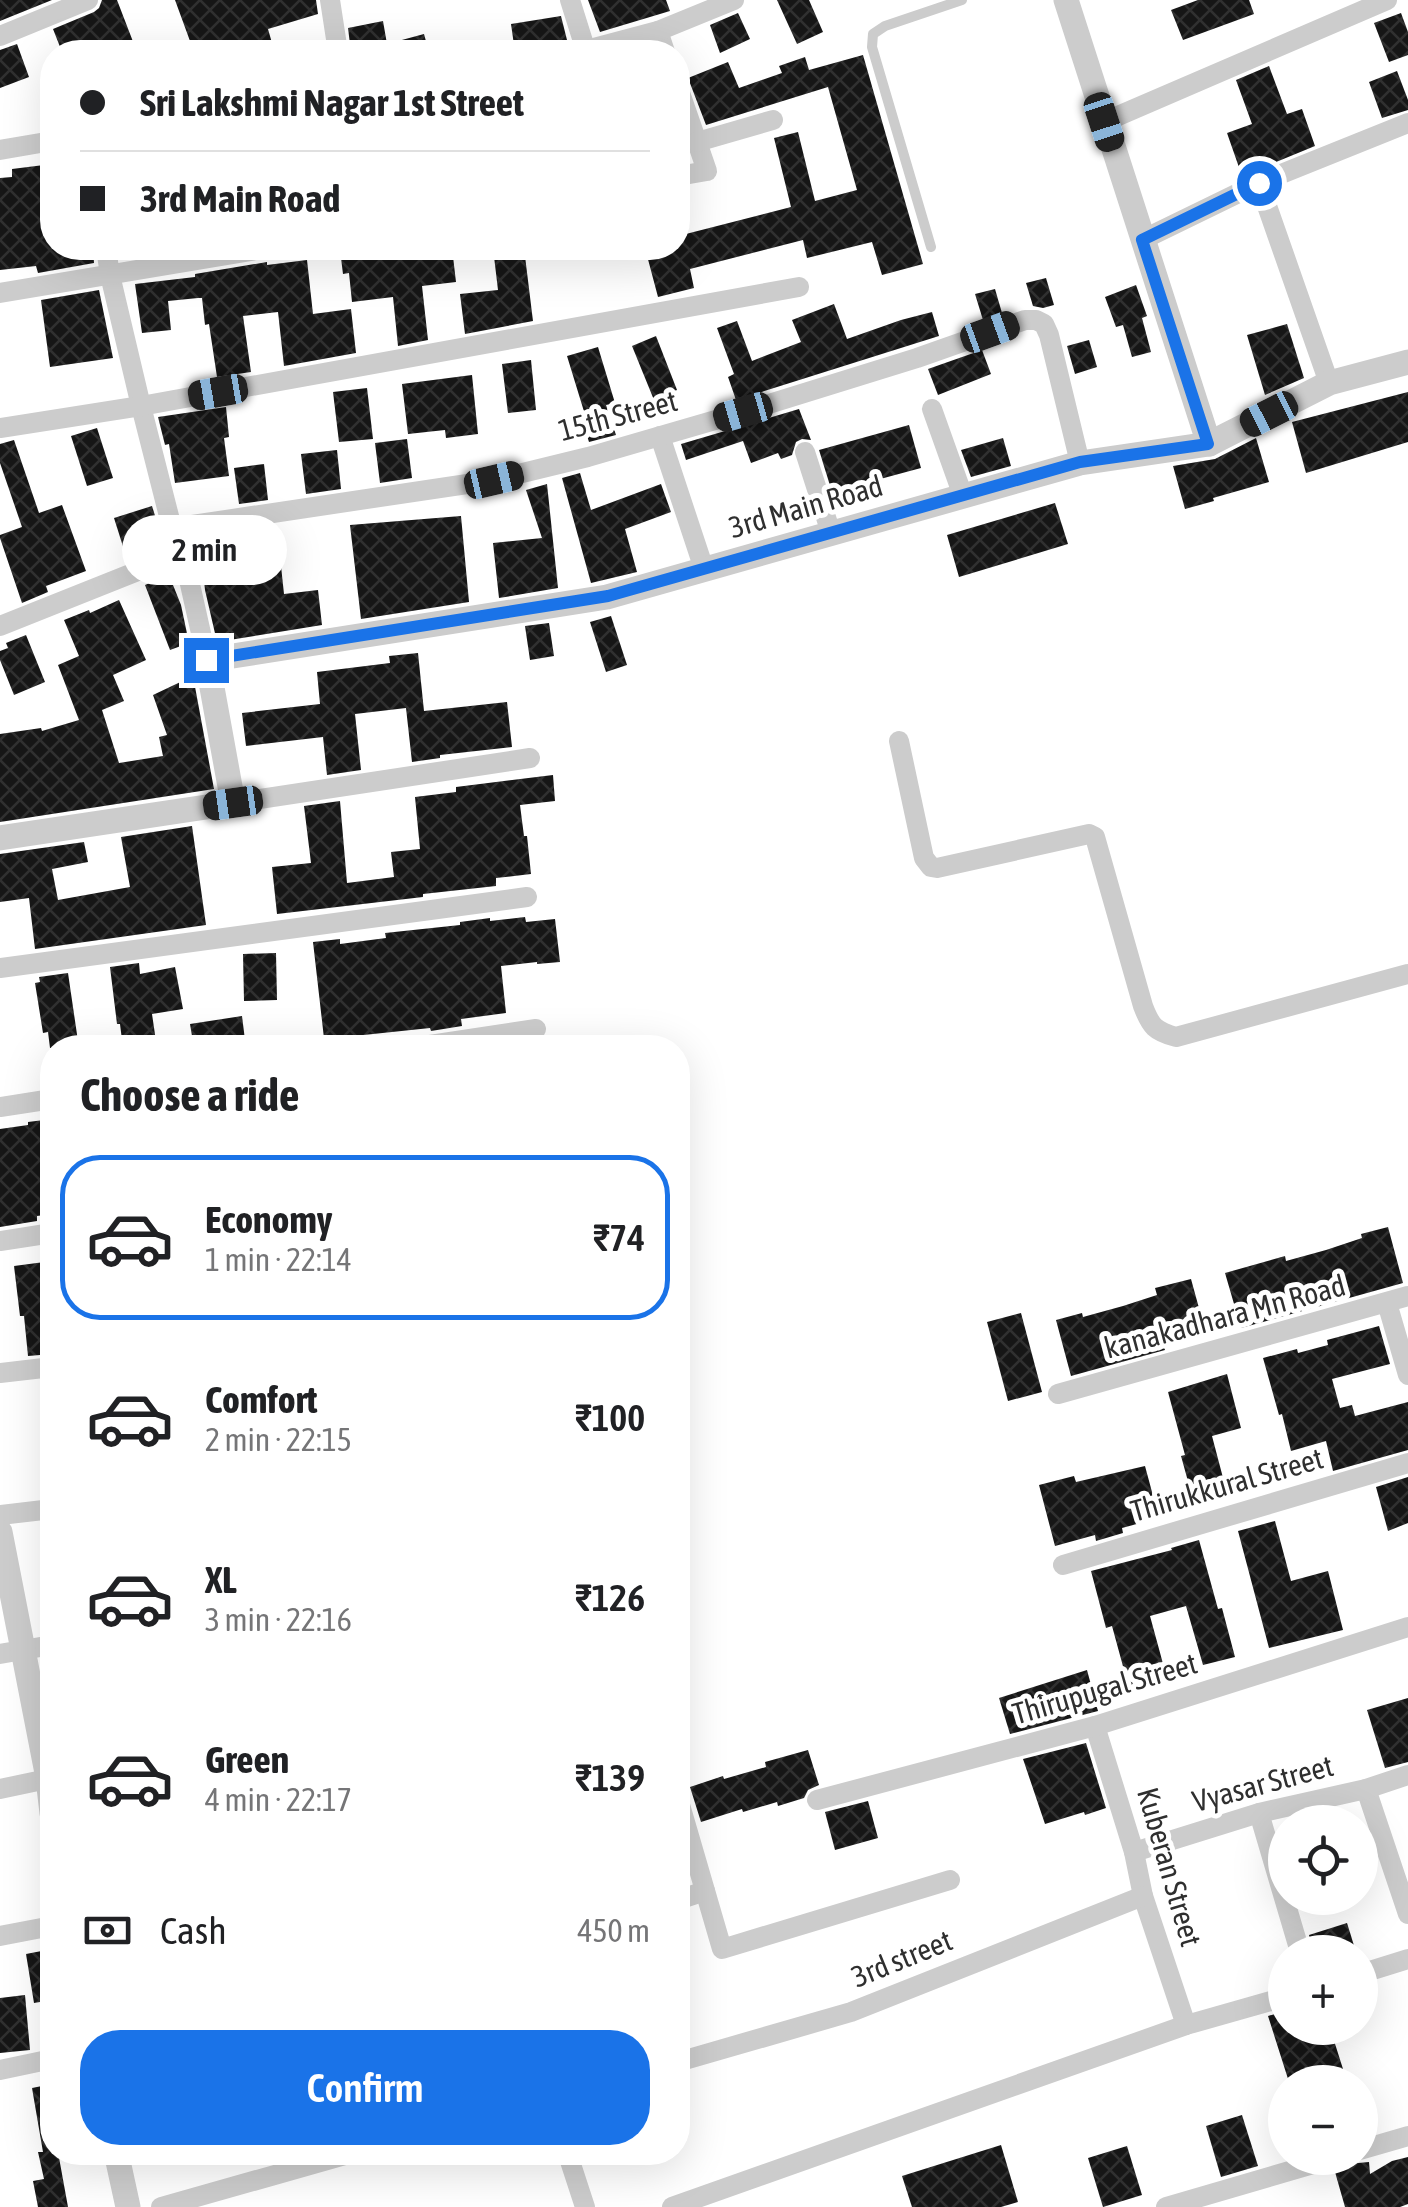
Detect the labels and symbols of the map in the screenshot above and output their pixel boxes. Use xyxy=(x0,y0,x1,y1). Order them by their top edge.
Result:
car xyxy=(1080,89,1128,155)
route start xyxy=(1237,161,1282,206)
car xyxy=(957,308,1023,356)
car xyxy=(186,372,250,412)
street label: 15th Street xyxy=(555,383,681,447)
car xyxy=(1235,387,1303,441)
car xyxy=(710,389,776,435)
car xyxy=(461,459,527,501)
street label: 3rd Main Road xyxy=(725,468,886,544)
callout: 2 min xyxy=(124,515,288,585)
route end xyxy=(184,638,229,683)
car xyxy=(201,784,265,822)
street label: kanakadhara Mn Road xyxy=(1101,1268,1349,1365)
street label: Thirukkural Street xyxy=(1127,1440,1327,1528)
street label: Thirupugal Street xyxy=(1009,1645,1201,1731)
street label: Vyasar Street xyxy=(1189,1748,1337,1818)
street label: Kuberan Street xyxy=(1131,1783,1209,1950)
street label: 3rd street xyxy=(847,1923,957,1994)

